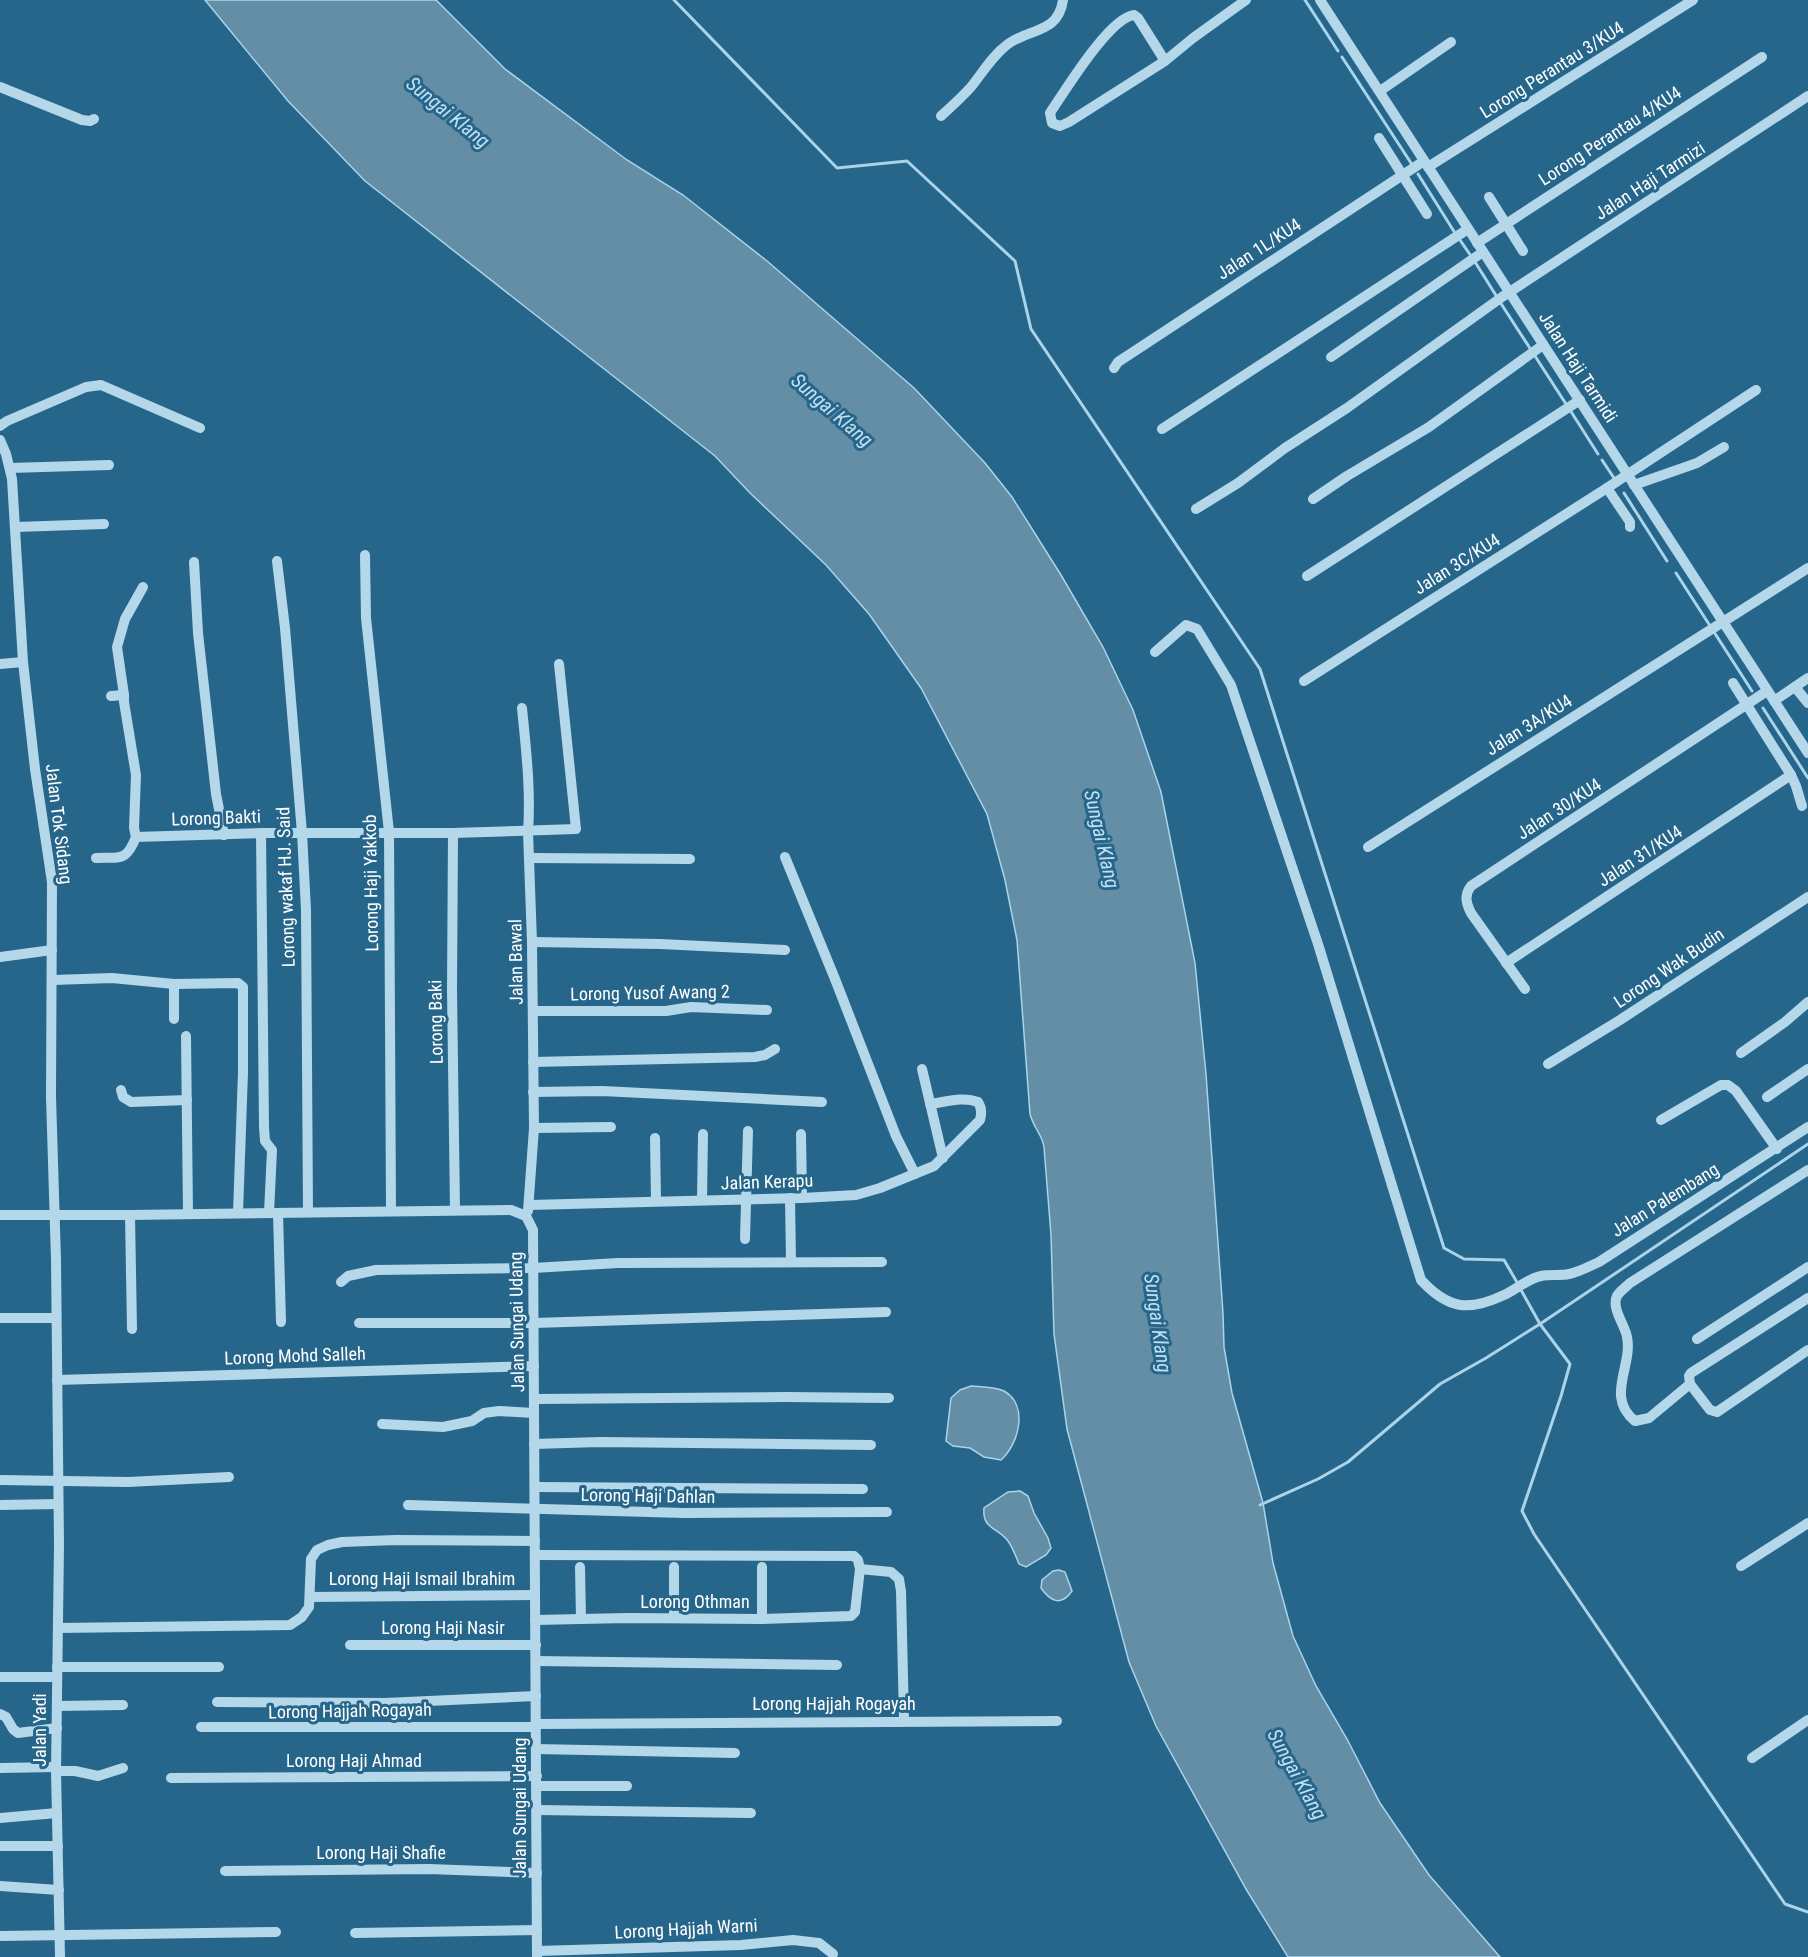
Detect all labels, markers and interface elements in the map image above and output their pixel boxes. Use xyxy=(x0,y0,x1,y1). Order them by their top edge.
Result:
street label: Lorong Perantau 3/KU4 xyxy=(1476,17,1628,122)
water label: Sungai Klang xyxy=(402,71,495,153)
street label: Lorong Perantau 4/KU4 xyxy=(1535,82,1685,189)
street label: Jalan Haji Tarmizi xyxy=(1591,137,1709,224)
street label: Jalan 1L/KU4 xyxy=(1213,214,1305,283)
street label: Jalan Haji Tarmidi xyxy=(1535,307,1622,426)
water label: Sungai Klang xyxy=(786,368,878,452)
street label: Jalan 3C/KU4 xyxy=(1410,529,1504,598)
street label: Jalan 3A/KU4 xyxy=(1482,690,1576,759)
street label: Jalan Tok Sidang xyxy=(42,763,77,885)
street label: Jalan 30/KU4 xyxy=(1513,774,1605,844)
water label: Sungai Klang xyxy=(1079,788,1125,891)
street label: Lorong Bakti xyxy=(171,805,261,830)
street label: Lorong wakaf HJ. Said xyxy=(272,807,299,967)
street label: Lorong Haji Yakkob xyxy=(359,814,382,952)
street label: Jalan 31/KU4 xyxy=(1594,821,1686,891)
street label: Jalan Bawal xyxy=(504,919,527,1005)
street label: Lorong Wak Budin xyxy=(1610,923,1728,1012)
street label: Lorong Baki xyxy=(424,980,447,1064)
street label: Lorong Yusof Awang 2 xyxy=(570,981,730,1004)
street label: Jalan Palembang xyxy=(1607,1158,1722,1241)
street label: Jalan Kerapu xyxy=(720,1169,813,1194)
street label: Jalan Sungai Udang xyxy=(505,1251,528,1393)
water label: Sungai Klang xyxy=(1139,1272,1177,1375)
street label: Lorong Mohd Salleh xyxy=(224,1343,366,1368)
street label: Lorong Haji Dahlan xyxy=(580,1484,716,1507)
street label: Lorong Haji Ismail Ibrahim xyxy=(329,1568,515,1589)
street label: Lorong Othman xyxy=(640,1591,750,1612)
street label: Lorong Haji Nasir xyxy=(381,1617,505,1638)
street label: Jalan Yadi xyxy=(29,1693,50,1767)
street label: Lorong Hajjah Rogayah xyxy=(752,1693,916,1714)
street label: Lorong Hajjah Rogayah xyxy=(268,1699,432,1722)
water label: Sungai Klang xyxy=(1262,1724,1332,1824)
street label: Jalan Sungai Udang xyxy=(509,1738,530,1878)
street label: Lorong Haji Ahmad xyxy=(286,1750,422,1771)
street label: Lorong Haji Shafie xyxy=(316,1842,446,1863)
street label: Lorong Hajjah Warni xyxy=(614,1914,758,1943)

